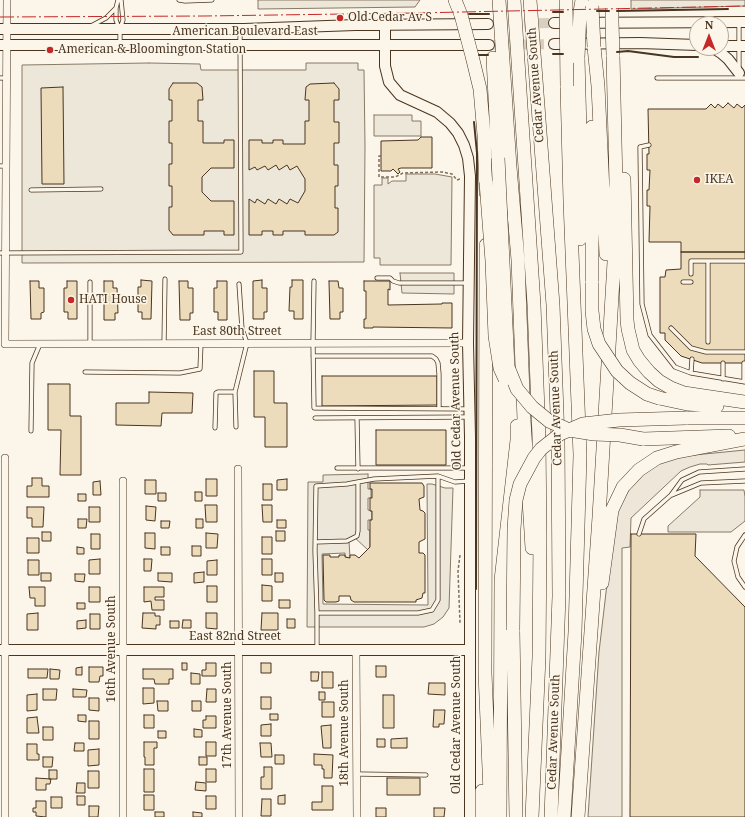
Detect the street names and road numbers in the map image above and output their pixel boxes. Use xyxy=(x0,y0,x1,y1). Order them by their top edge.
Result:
street label: American Boulevard East xyxy=(172,25,318,39)
street label: Cedar Avenue South xyxy=(525,27,547,143)
street label: East 80th Street xyxy=(193,325,281,339)
street label: Old Cedar Avenue South xyxy=(448,332,464,470)
street label: Cedar Avenue South xyxy=(547,350,565,466)
street label: 16th Avenue South xyxy=(105,595,119,703)
street label: East 82nd Street xyxy=(189,630,281,644)
street label: Old Cedar Avenue South xyxy=(450,656,464,794)
street label: 17th Avenue South xyxy=(221,661,235,769)
street label: Cedar Avenue South xyxy=(545,674,563,790)
street label: 18th Avenue South xyxy=(338,679,352,787)

